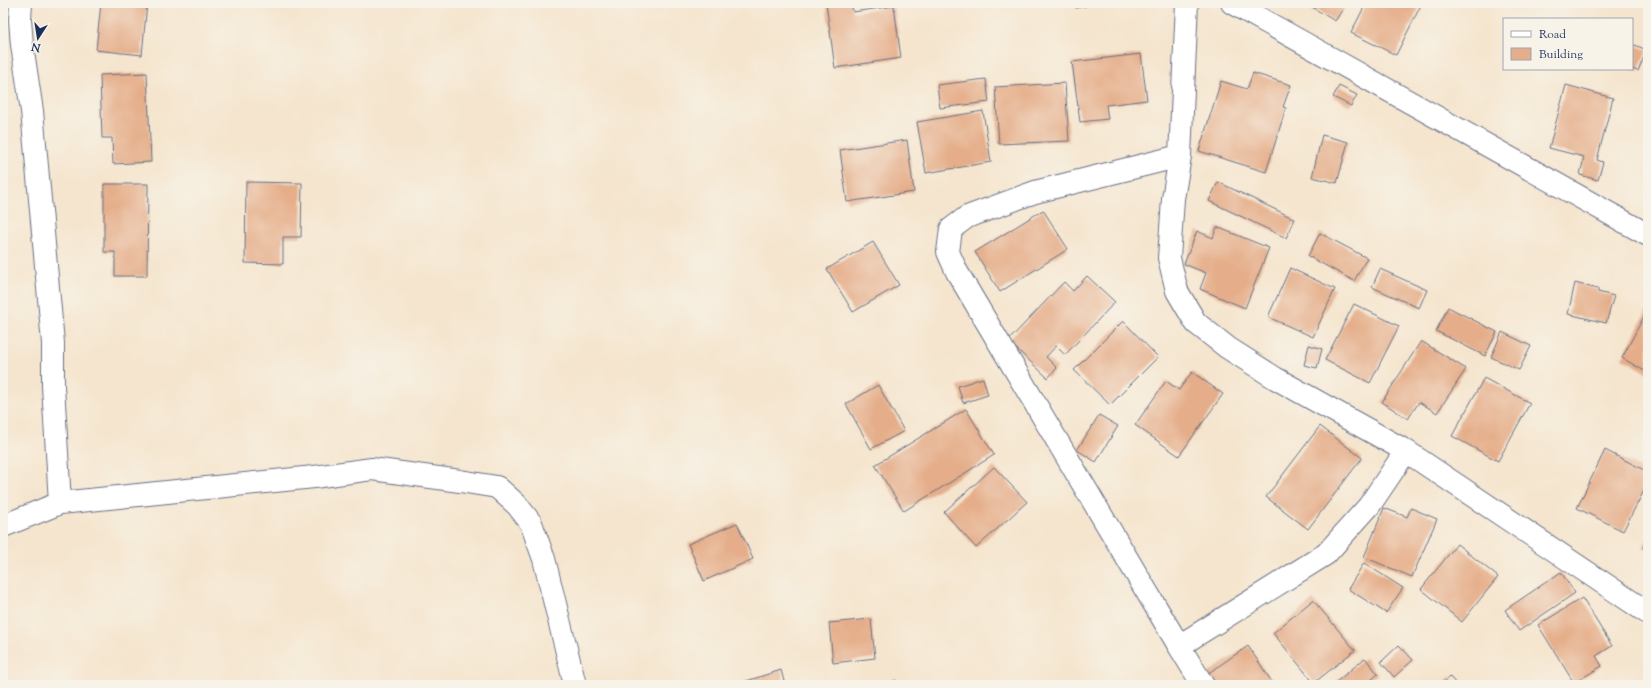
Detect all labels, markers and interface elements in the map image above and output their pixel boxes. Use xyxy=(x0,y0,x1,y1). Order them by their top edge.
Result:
north arrow xyxy=(18,18,58,58)
legend xyxy=(1503,18,1633,70)
text: Road xyxy=(1539,26,1566,44)
text: N xyxy=(30,38,43,56)
text: Building xyxy=(1539,46,1583,64)

